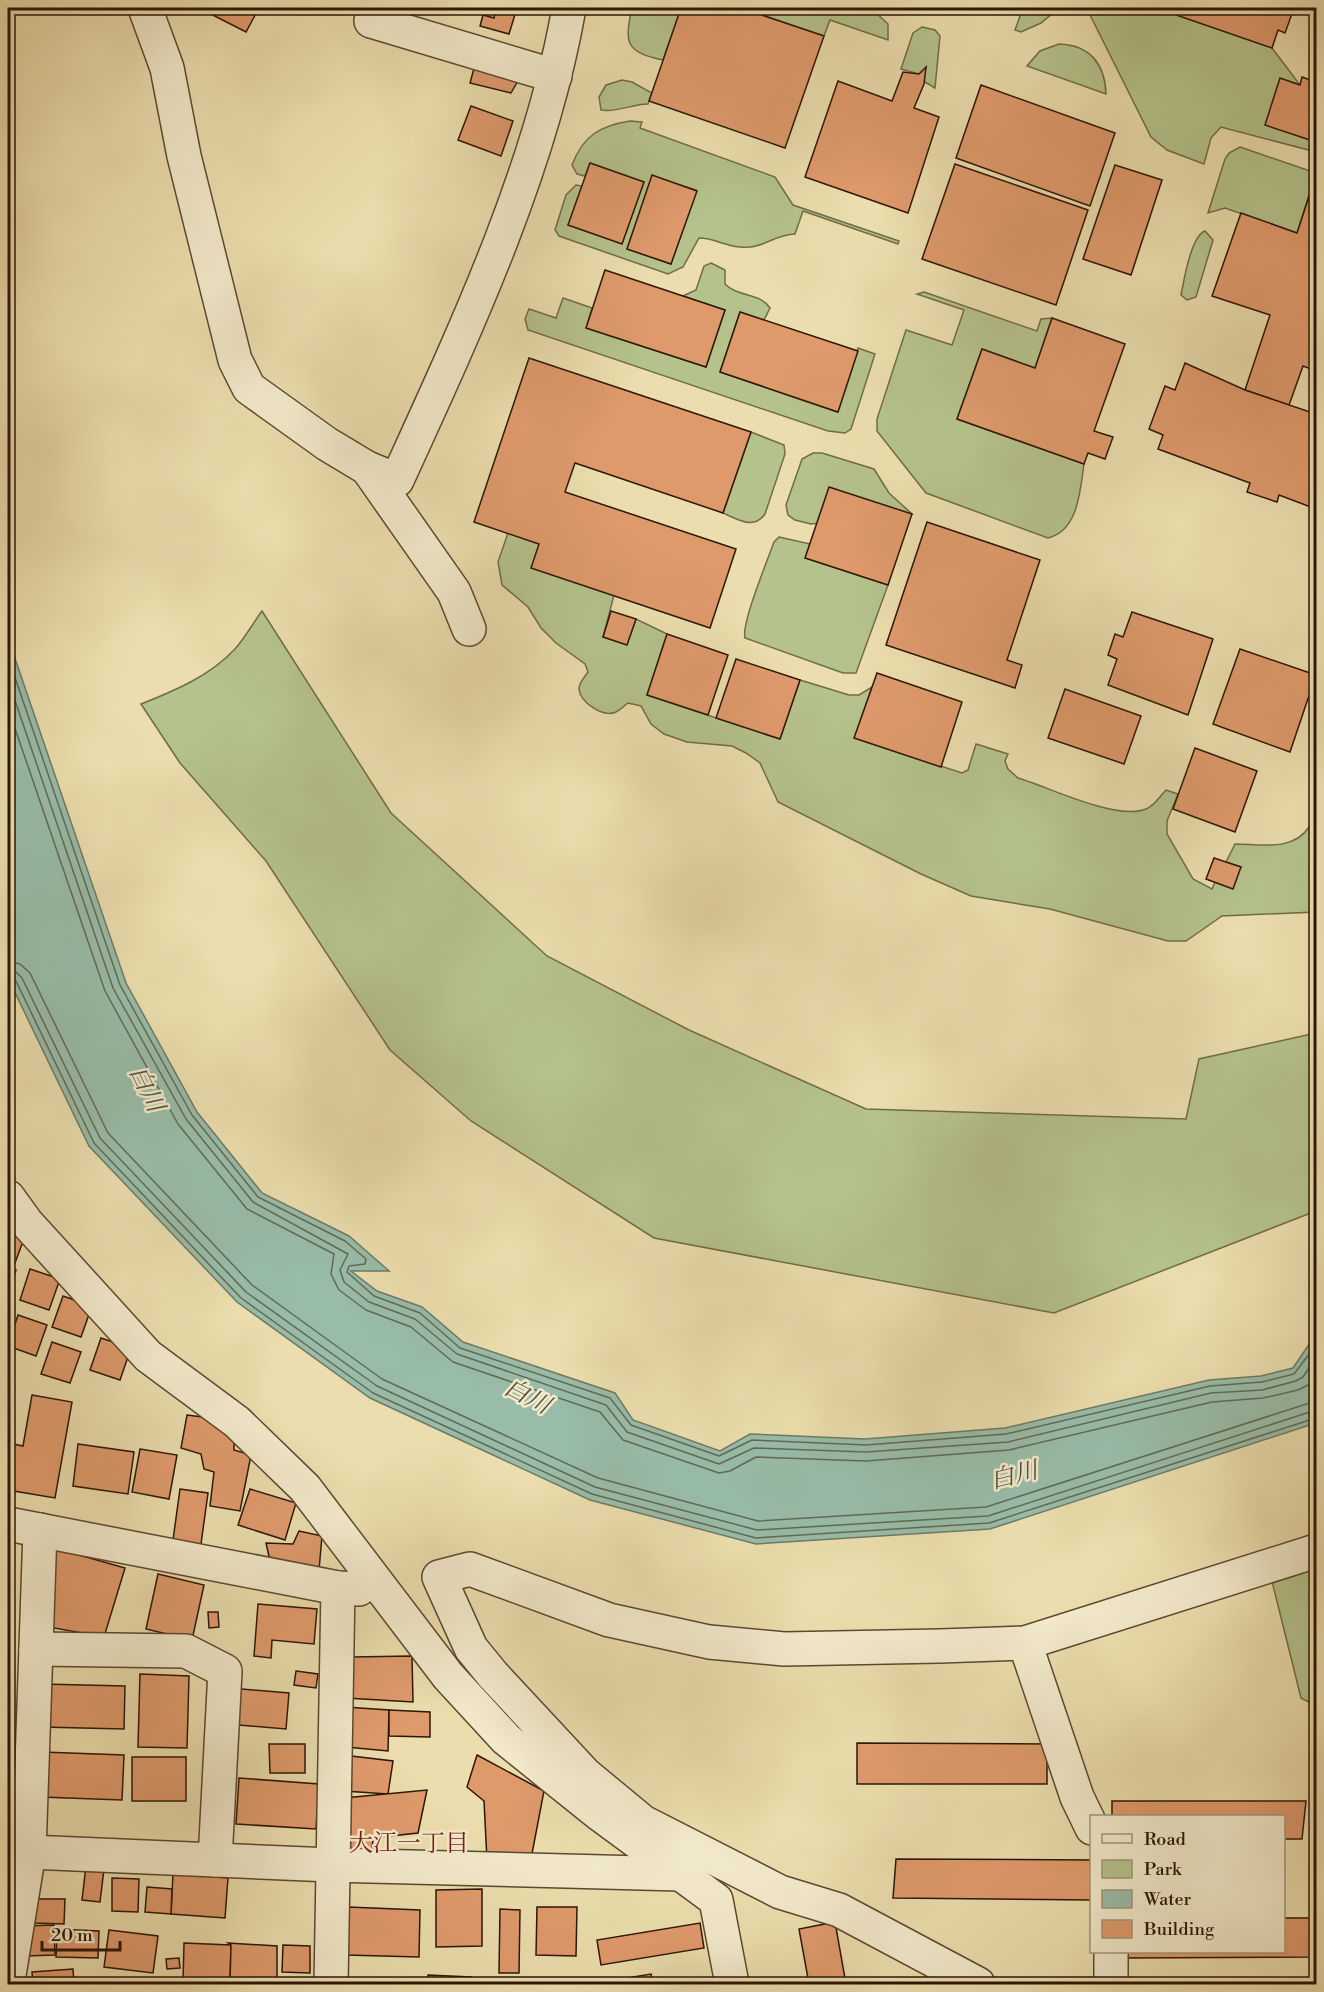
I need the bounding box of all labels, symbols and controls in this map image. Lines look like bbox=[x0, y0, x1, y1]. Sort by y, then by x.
water label: 白川 bbox=[122, 1061, 171, 1120]
water label: 白川 bbox=[499, 1373, 558, 1423]
water label: 白川 bbox=[987, 1455, 1044, 1496]
legend bbox=[1090, 1815, 1285, 1953]
text: Road bbox=[1144, 1828, 1187, 1851]
district label: 大江一丁目 bbox=[349, 1829, 469, 1859]
text: Park bbox=[1144, 1858, 1183, 1881]
text: Water bbox=[1143, 1888, 1192, 1911]
scale bar bbox=[42, 1914, 120, 1952]
text: Building bbox=[1143, 1918, 1215, 1941]
text: 20 m bbox=[51, 1924, 93, 1947]

